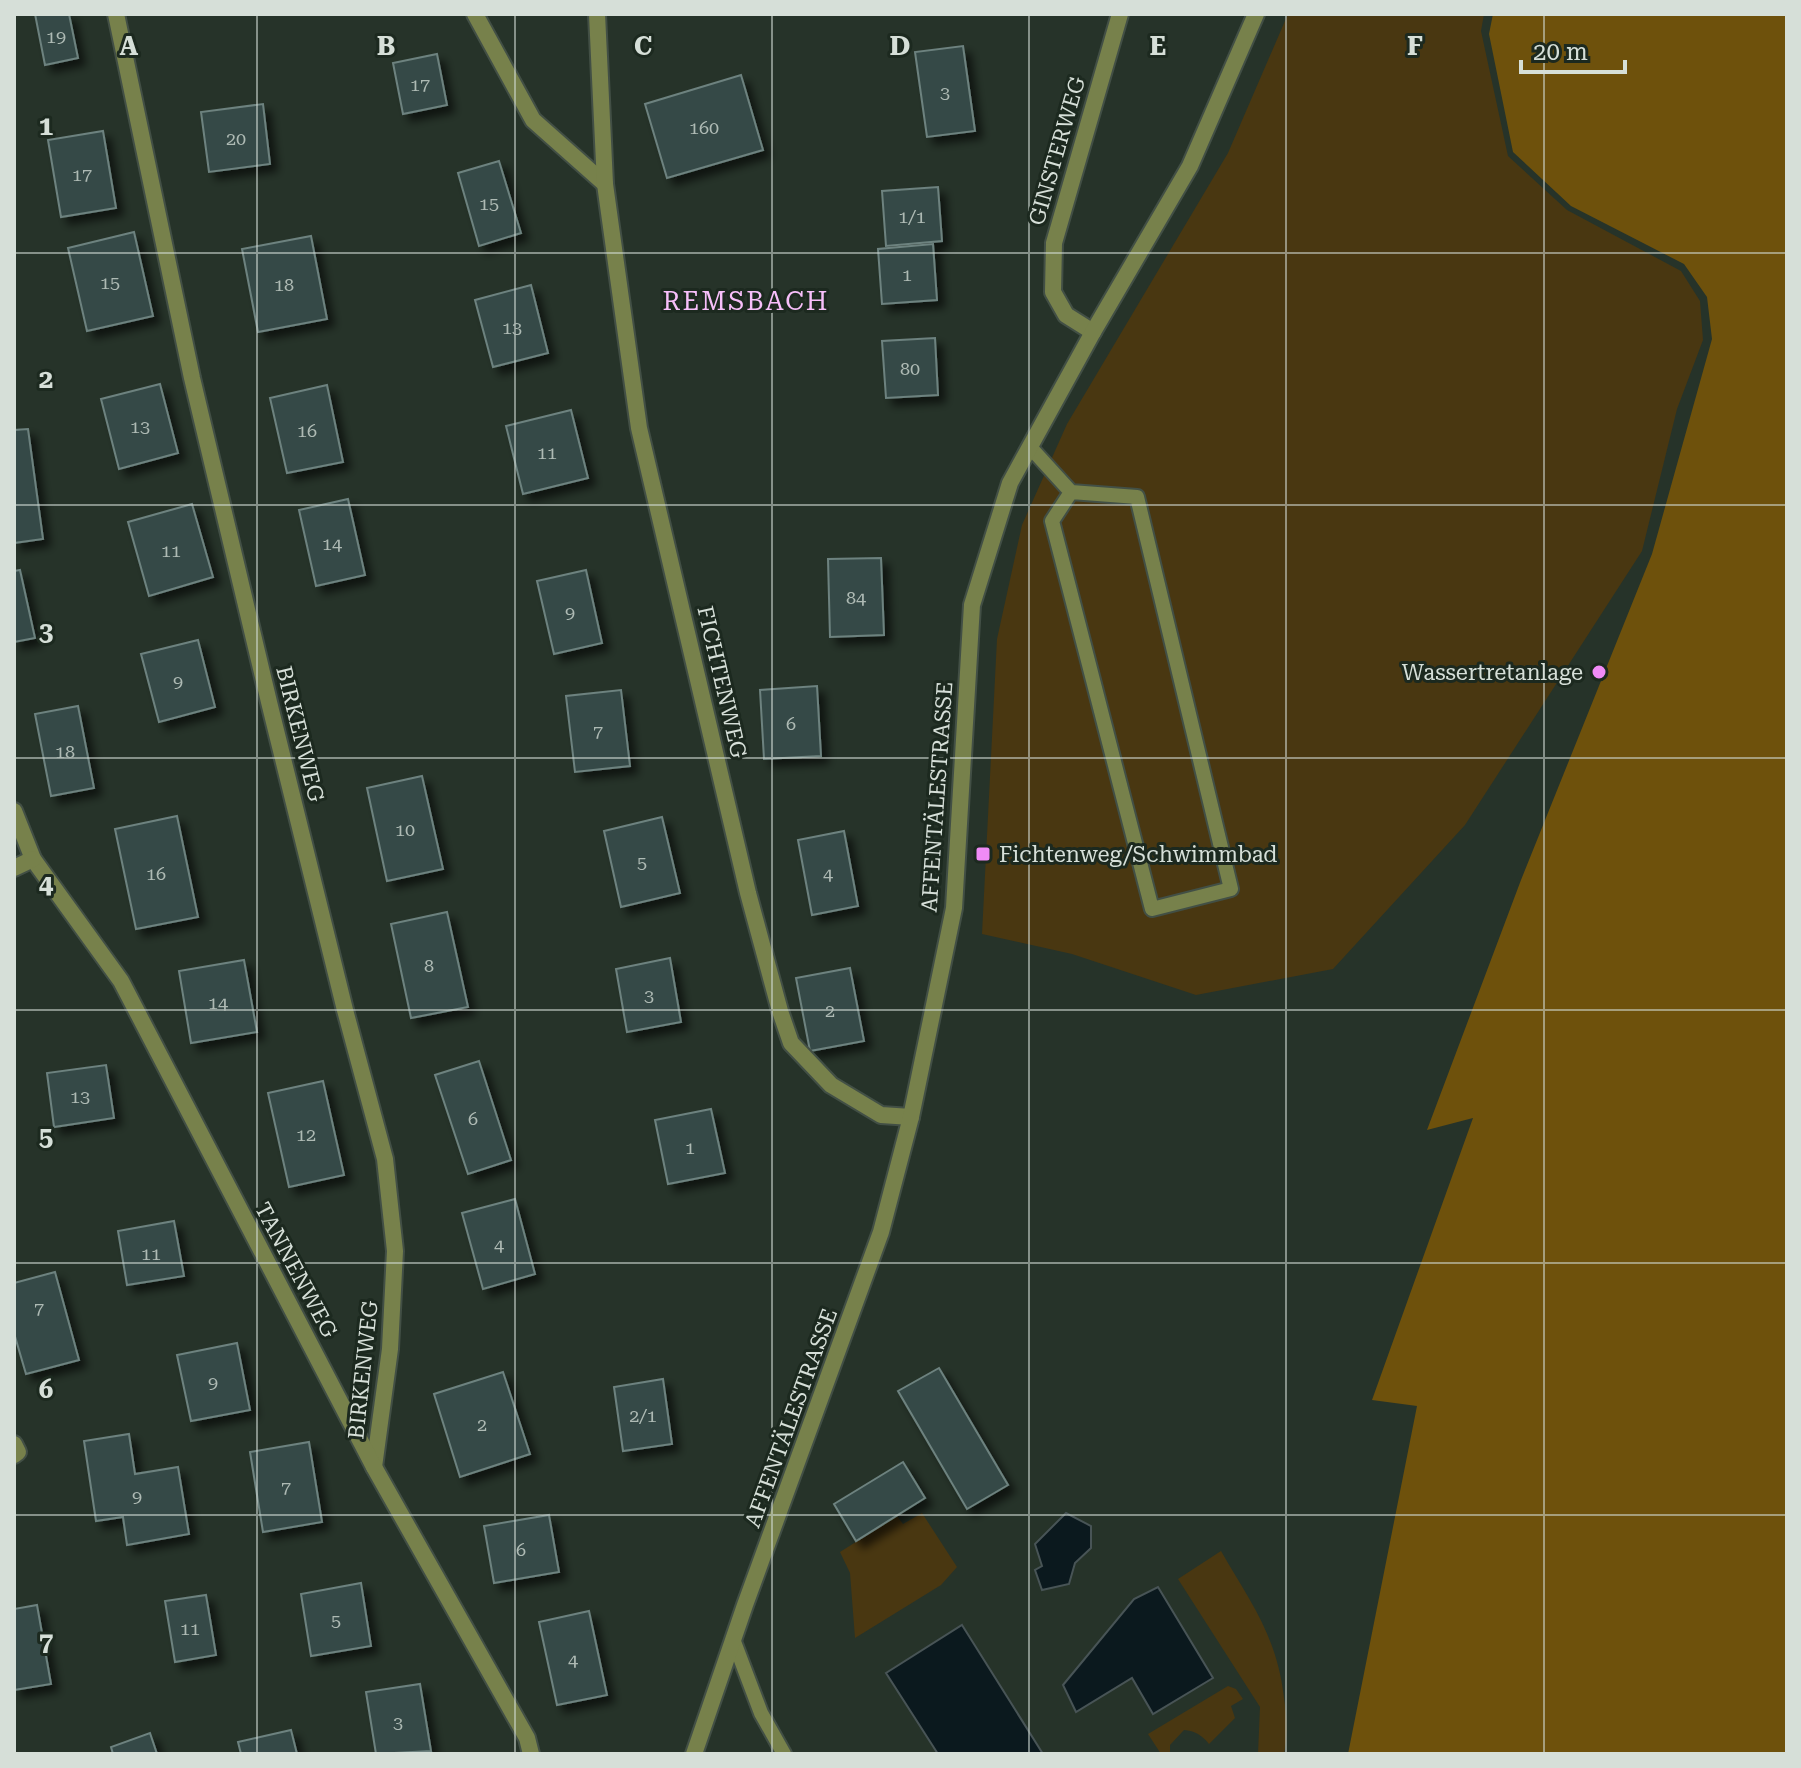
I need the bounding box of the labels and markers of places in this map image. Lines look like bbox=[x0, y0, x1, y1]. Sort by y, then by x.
place label: Wassertretanlage bbox=[1402, 660, 1583, 685]
marker: Wassertretanlage bbox=[1590, 663, 1608, 681]
place label: Fichtenweg/Schwimmbad bbox=[999, 842, 1277, 867]
marker: Fichtenweg/Schwimmbad bbox=[974, 845, 992, 863]

